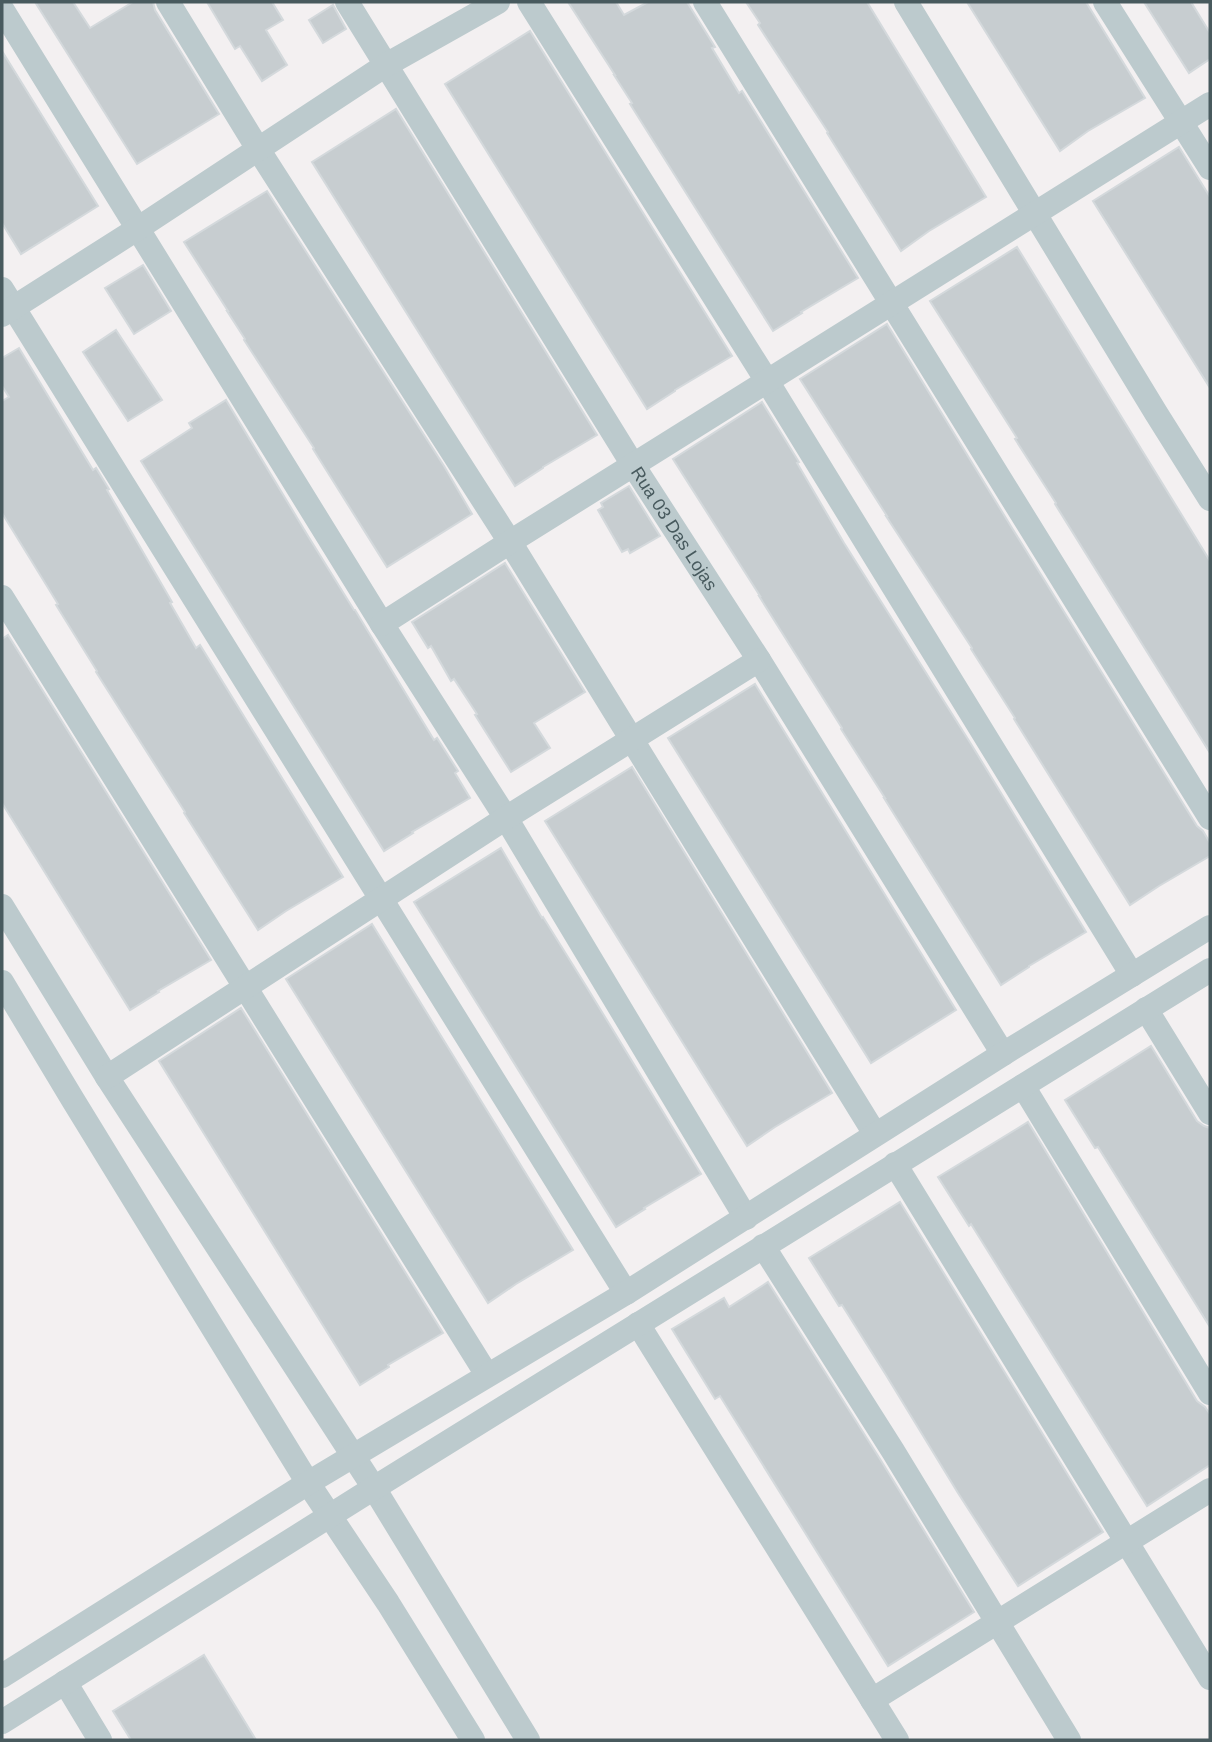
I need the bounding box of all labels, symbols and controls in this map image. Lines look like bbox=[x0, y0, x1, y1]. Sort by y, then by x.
street label: Rua 03 Das Lojas bbox=[627, 463, 721, 594]

